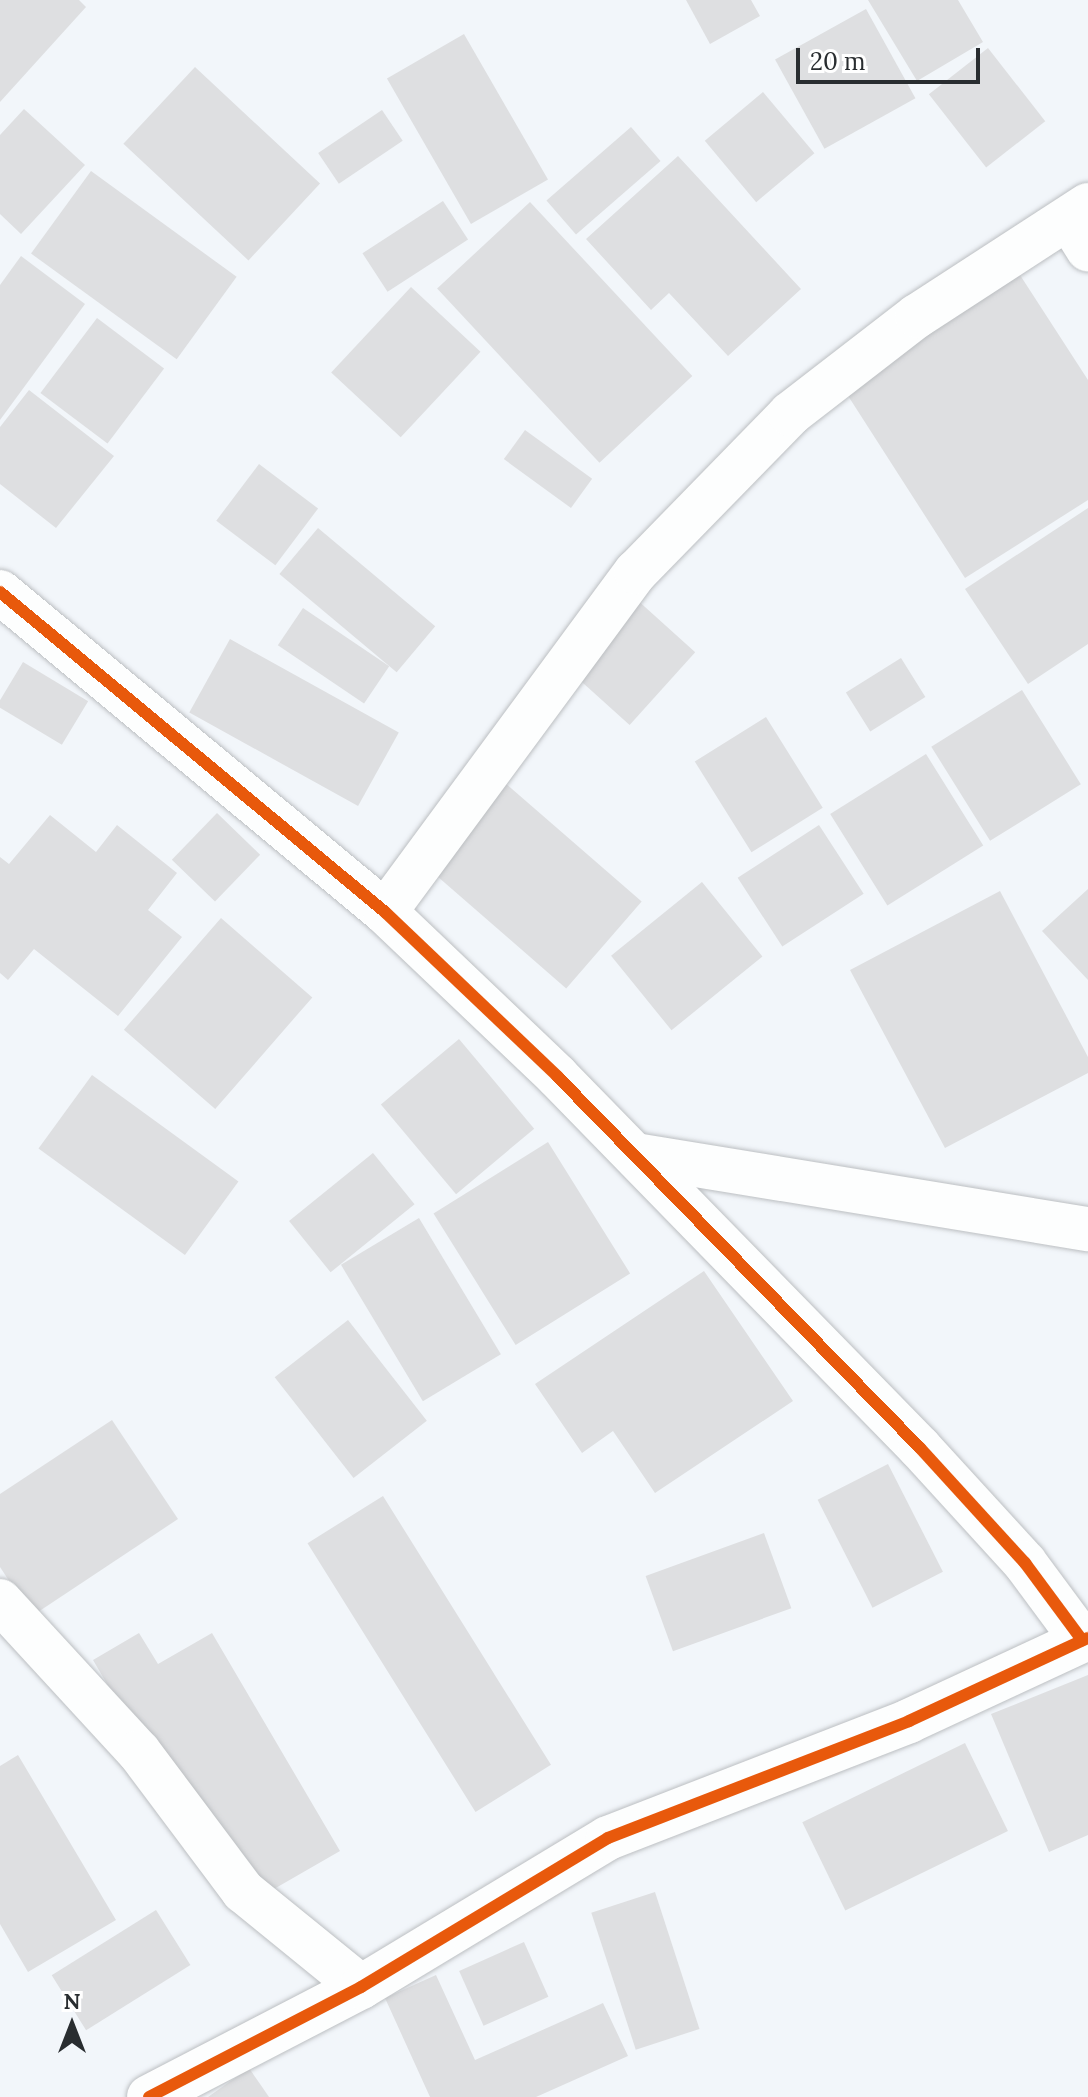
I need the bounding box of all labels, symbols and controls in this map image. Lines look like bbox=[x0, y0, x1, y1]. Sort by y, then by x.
scale bar bbox=[800, 32, 984, 82]
text: 20 m bbox=[810, 46, 866, 77]
north arrow bbox=[32, 1985, 112, 2065]
text: N bbox=[63, 1987, 81, 2015]

